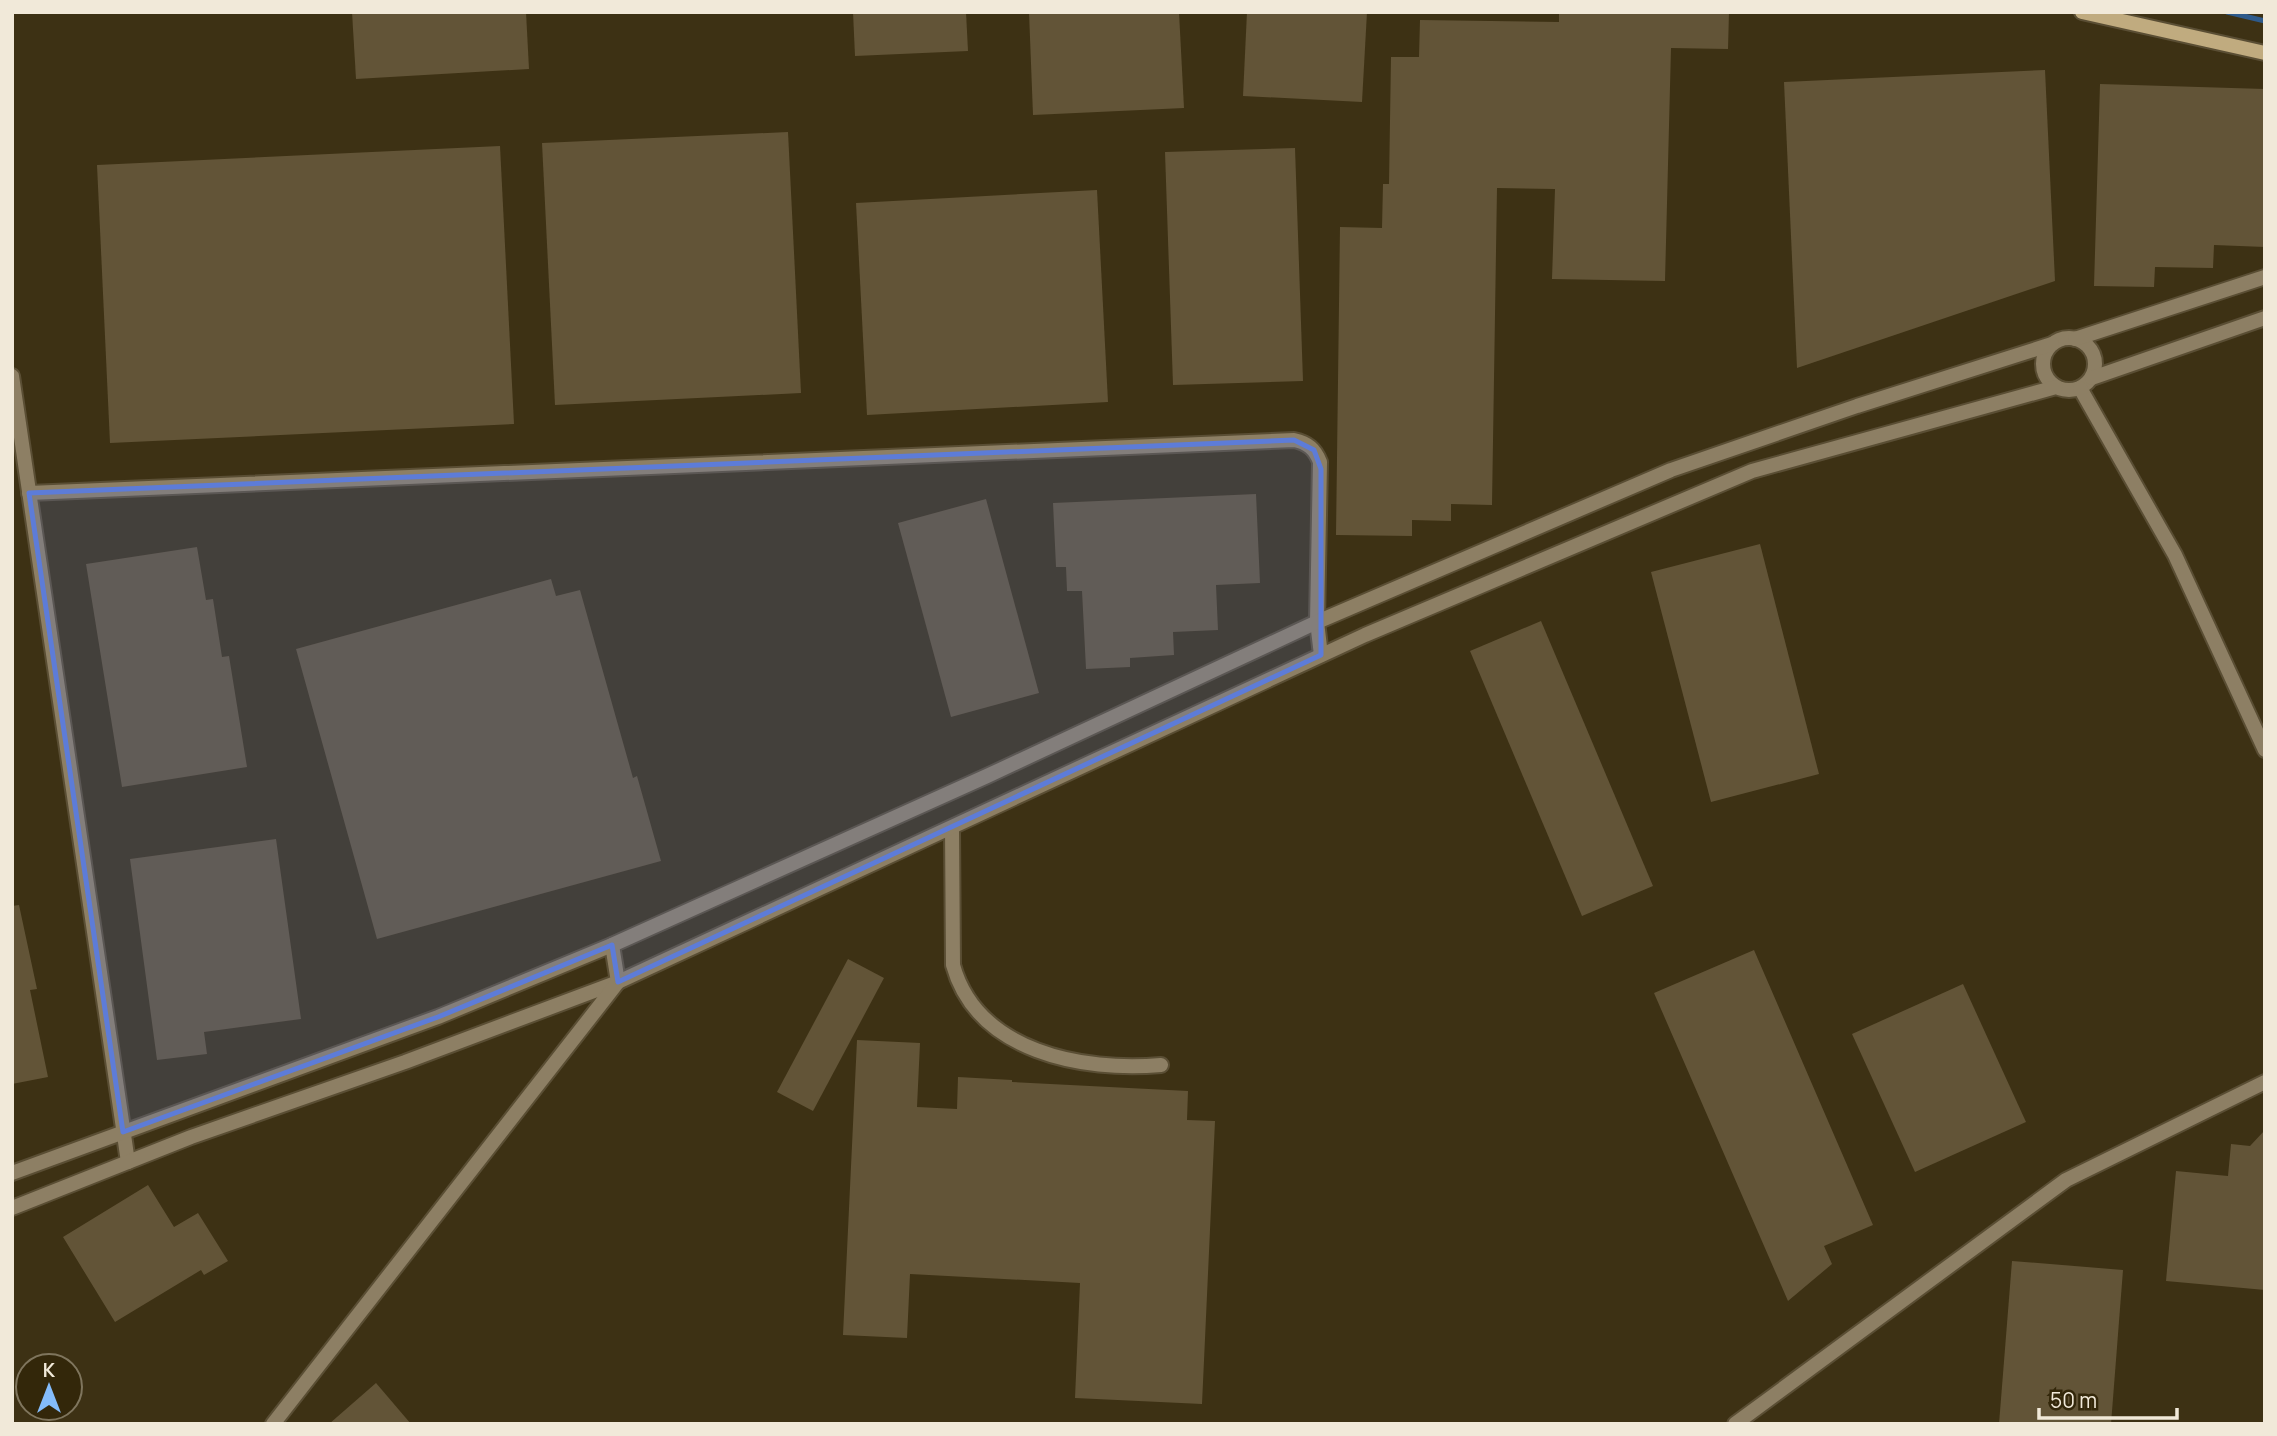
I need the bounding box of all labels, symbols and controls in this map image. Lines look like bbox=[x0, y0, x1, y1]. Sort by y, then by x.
north arrow bbox=[14, 1352, 84, 1422]
text: K bbox=[43, 1357, 56, 1383]
scale bar bbox=[2039, 1376, 2177, 1420]
text: 50 m bbox=[2050, 1386, 2097, 1414]

